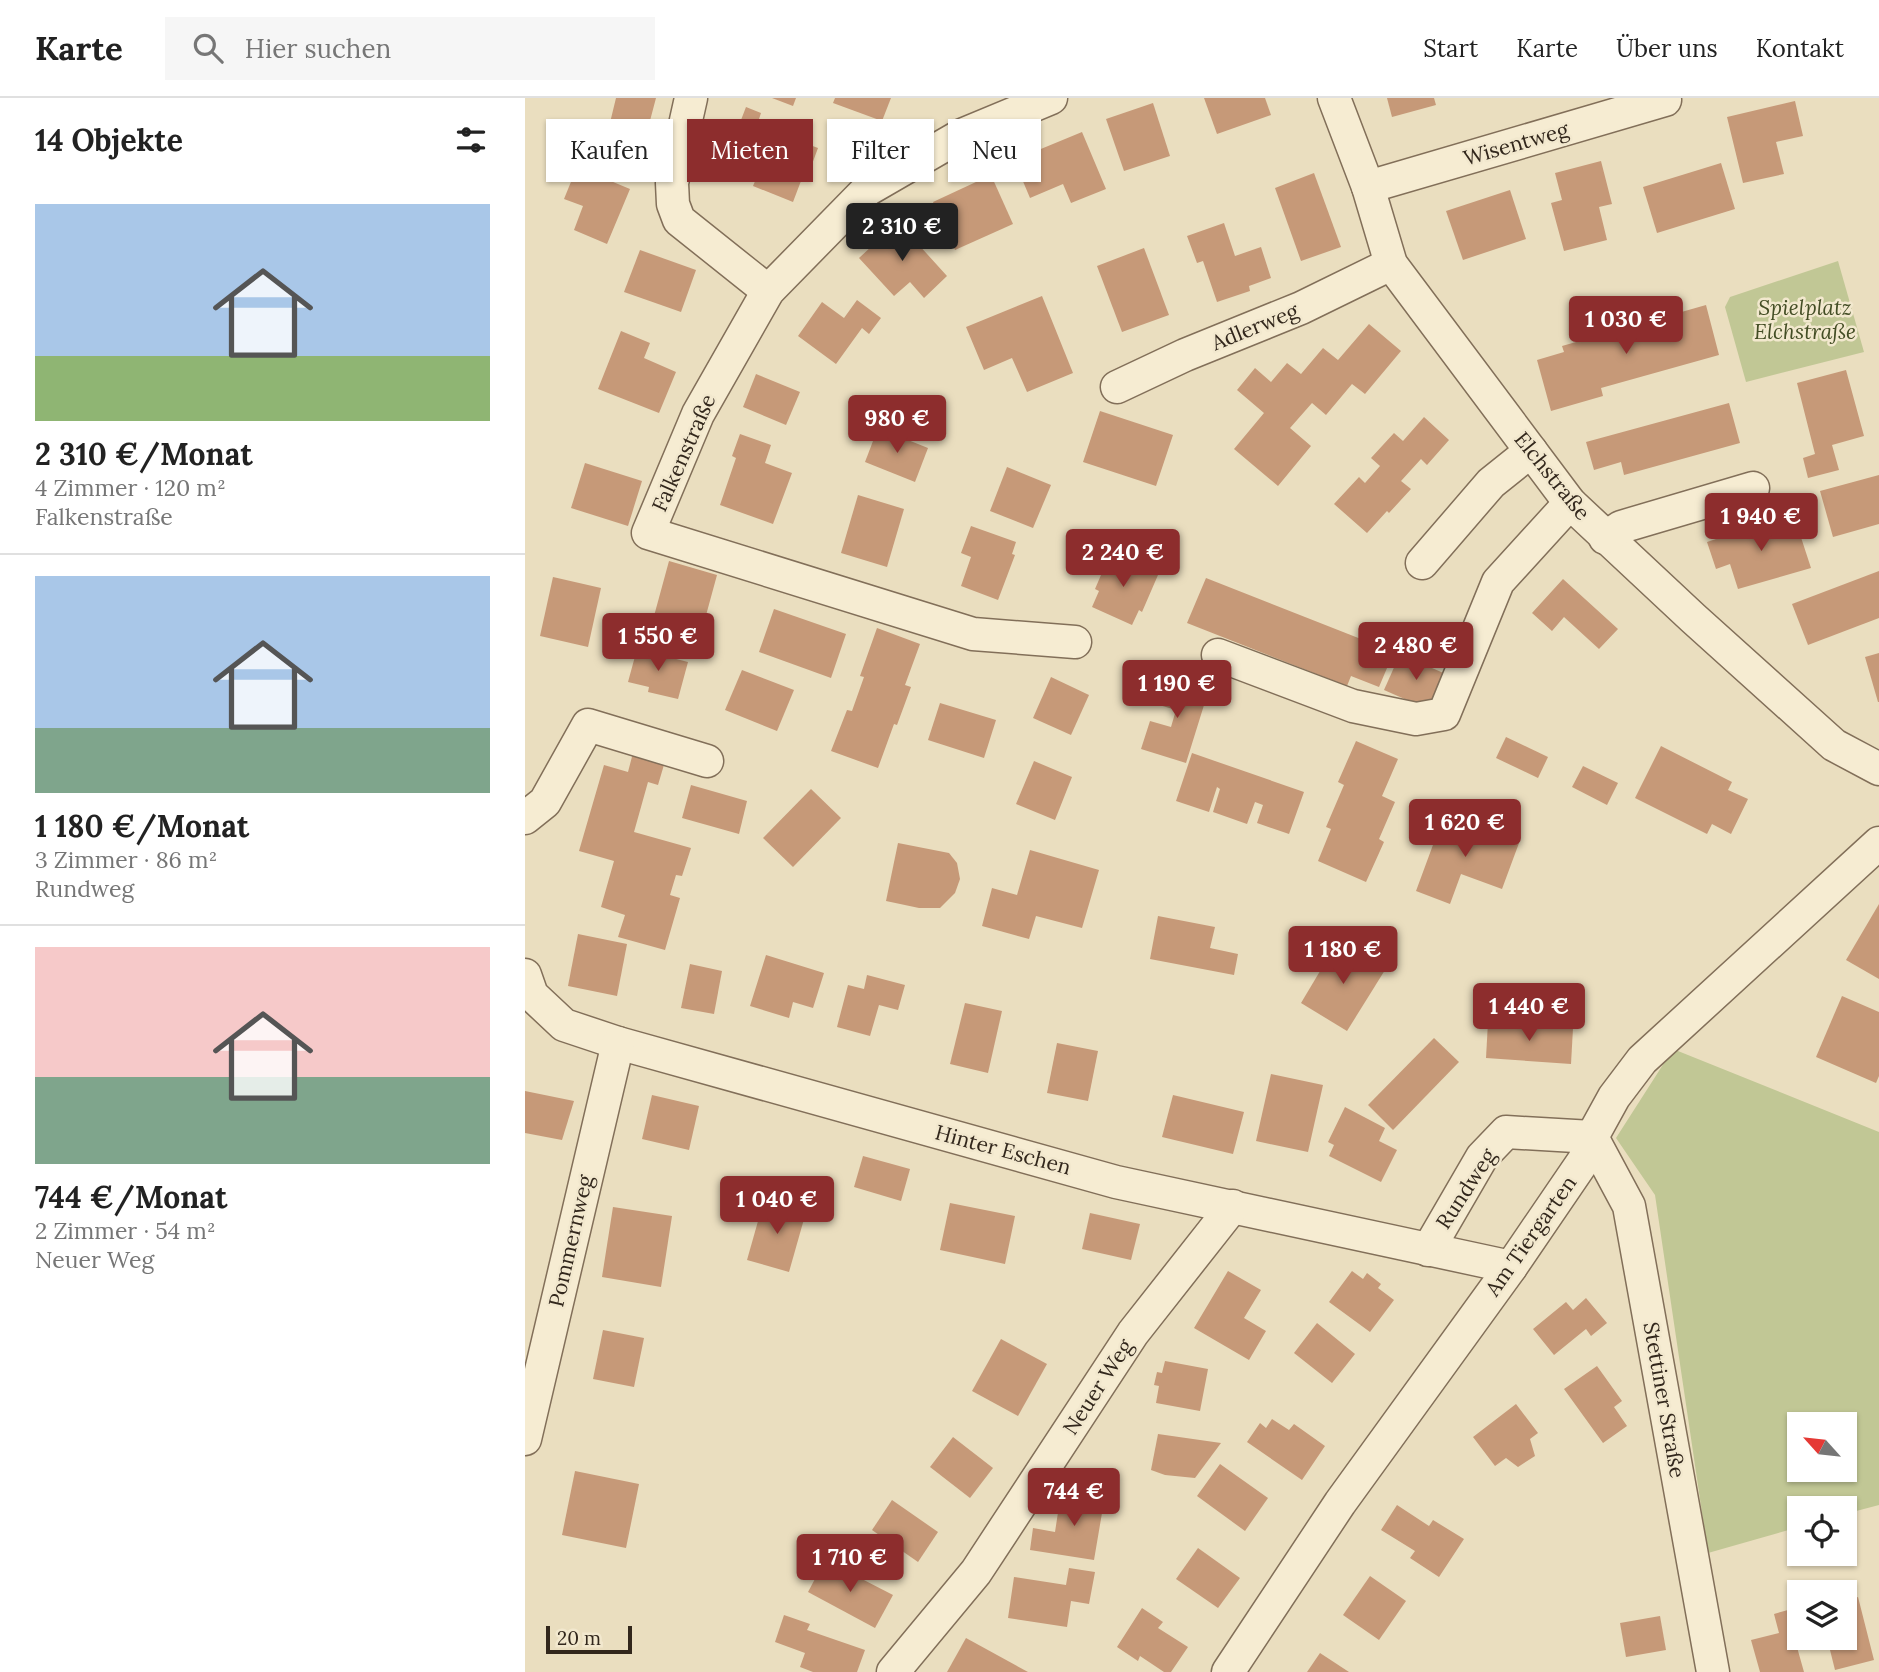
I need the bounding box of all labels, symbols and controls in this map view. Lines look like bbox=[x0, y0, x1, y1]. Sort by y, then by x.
search box bbox=[165, 17, 655, 80]
text: Karte bbox=[35, 27, 123, 69]
icon: search bbox=[189, 29, 227, 67]
text: Hier suchen bbox=[245, 32, 391, 65]
text: Start bbox=[1423, 33, 1478, 64]
text: Karte bbox=[1516, 33, 1578, 64]
text: Über uns bbox=[1616, 33, 1718, 64]
text: Kontakt bbox=[1756, 33, 1844, 64]
street label: Wisentweg bbox=[1460, 116, 1572, 171]
chip: Kaufen bbox=[546, 119, 673, 182]
chip: Mieten bbox=[687, 119, 813, 182]
chip: Filter bbox=[827, 119, 934, 182]
chip: Neu bbox=[948, 119, 1041, 182]
text: 14 Objekte bbox=[35, 121, 183, 159]
icon: filters bbox=[452, 121, 490, 159]
pin: 2 310 € bbox=[837, 204, 967, 263]
text: 2 310 € bbox=[862, 211, 942, 240]
icon: home bbox=[200, 250, 326, 376]
park label: Spielplatz Elchstraße bbox=[1754, 294, 1856, 345]
pin: 1 030 € bbox=[1561, 296, 1691, 356]
street label: Adlerweg bbox=[1206, 297, 1303, 357]
text: 1 030 € bbox=[1585, 304, 1667, 333]
street label: Falkenstraße bbox=[646, 390, 721, 516]
pin: 980 € bbox=[848, 396, 946, 455]
text: 980 € bbox=[864, 403, 930, 432]
street label: Elchstraße bbox=[1509, 426, 1596, 525]
text: 2 310 €/Monat bbox=[35, 435, 253, 473]
text: 4 Zimmer · 120 m² bbox=[35, 473, 226, 502]
pin: 1 940 € bbox=[1696, 494, 1826, 553]
text: 1 940 € bbox=[1721, 501, 1801, 530]
text: Falkenstraße bbox=[35, 502, 173, 531]
pin: 2 240 € bbox=[1058, 530, 1188, 589]
text: 2 240 € bbox=[1082, 537, 1164, 566]
pin: 1 550 € bbox=[593, 614, 723, 673]
text: 1 550 € bbox=[618, 621, 698, 650]
icon: home bbox=[200, 622, 326, 748]
pin: 2 480 € bbox=[1351, 622, 1481, 682]
text: 2 480 € bbox=[1374, 630, 1458, 659]
pin: 1 190 € bbox=[1112, 660, 1242, 720]
text: 1 190 € bbox=[1138, 668, 1216, 697]
pin: 1 620 € bbox=[1400, 800, 1530, 859]
text: 1 180 €/Monat bbox=[35, 807, 249, 845]
text: 1 620 € bbox=[1425, 807, 1505, 836]
text: 3 Zimmer · 86 m² bbox=[35, 845, 217, 874]
text: Rundweg bbox=[35, 874, 134, 903]
pin: 1 180 € bbox=[1278, 926, 1408, 986]
text: 1 180 € bbox=[1304, 934, 1382, 963]
pin: 1 440 € bbox=[1464, 984, 1594, 1043]
text: 1 440 € bbox=[1489, 991, 1569, 1020]
icon: home bbox=[200, 993, 326, 1119]
street label: Hinter Eschen bbox=[932, 1118, 1074, 1181]
street label: Rundweg bbox=[1430, 1143, 1502, 1234]
street label: Am Tiergarten bbox=[1478, 1170, 1582, 1302]
street label: Pommernweg bbox=[542, 1172, 599, 1310]
pin: 1 040 € bbox=[712, 1176, 842, 1236]
text: 744 €/Monat bbox=[35, 1178, 227, 1216]
text: 1 040 € bbox=[736, 1184, 818, 1213]
text: 2 Zimmer · 54 m² bbox=[35, 1216, 216, 1245]
text: Neuer Weg bbox=[35, 1245, 154, 1274]
street label: Stettiner Straße bbox=[1638, 1320, 1691, 1480]
street label: Neuer Weg bbox=[1057, 1333, 1139, 1440]
north arrow bbox=[1787, 1412, 1857, 1482]
map controls bbox=[1787, 1412, 1857, 1650]
pin: 744 € bbox=[1025, 1468, 1123, 1528]
text: 744 € bbox=[1044, 1476, 1104, 1505]
button: locate bbox=[1787, 1496, 1857, 1566]
pin: 1 710 € bbox=[785, 1534, 915, 1594]
text: 1 710 € bbox=[813, 1542, 887, 1571]
button: layers bbox=[1787, 1580, 1857, 1650]
scale bar bbox=[546, 1623, 632, 1655]
text: 20 m bbox=[557, 1626, 601, 1650]

